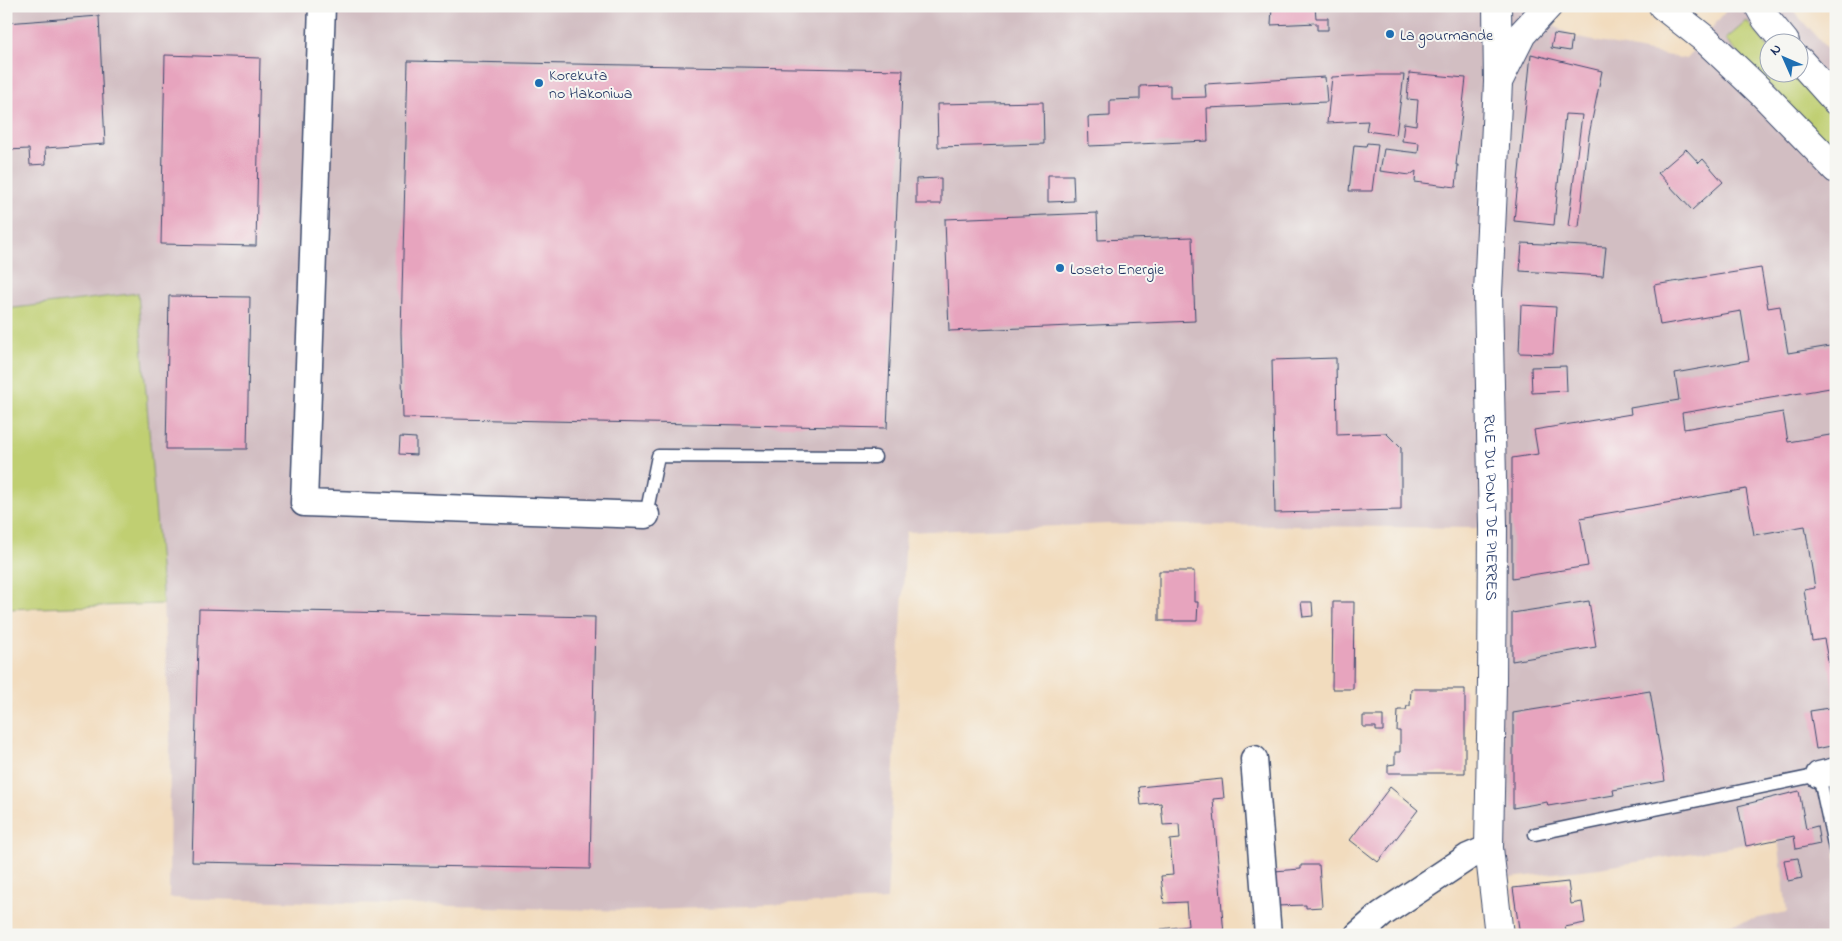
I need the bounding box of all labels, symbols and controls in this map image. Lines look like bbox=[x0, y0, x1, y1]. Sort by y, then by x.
place label: La gourmande bbox=[1400, 24, 1494, 48]
marker: La gourmande bbox=[1384, 28, 1396, 40]
north arrow bbox=[1760, 32, 1810, 82]
text: N bbox=[1765, 39, 1787, 61]
place label: Korekuta no Hakoniwa bbox=[549, 64, 632, 106]
marker: Korekuta no Hakoniwa bbox=[533, 77, 545, 89]
place label: Loseto Energie bbox=[1070, 258, 1165, 282]
marker: Loseto Energie bbox=[1054, 262, 1066, 274]
street label: RUE DU PONT DE PIERRES bbox=[1477, 414, 1503, 601]

